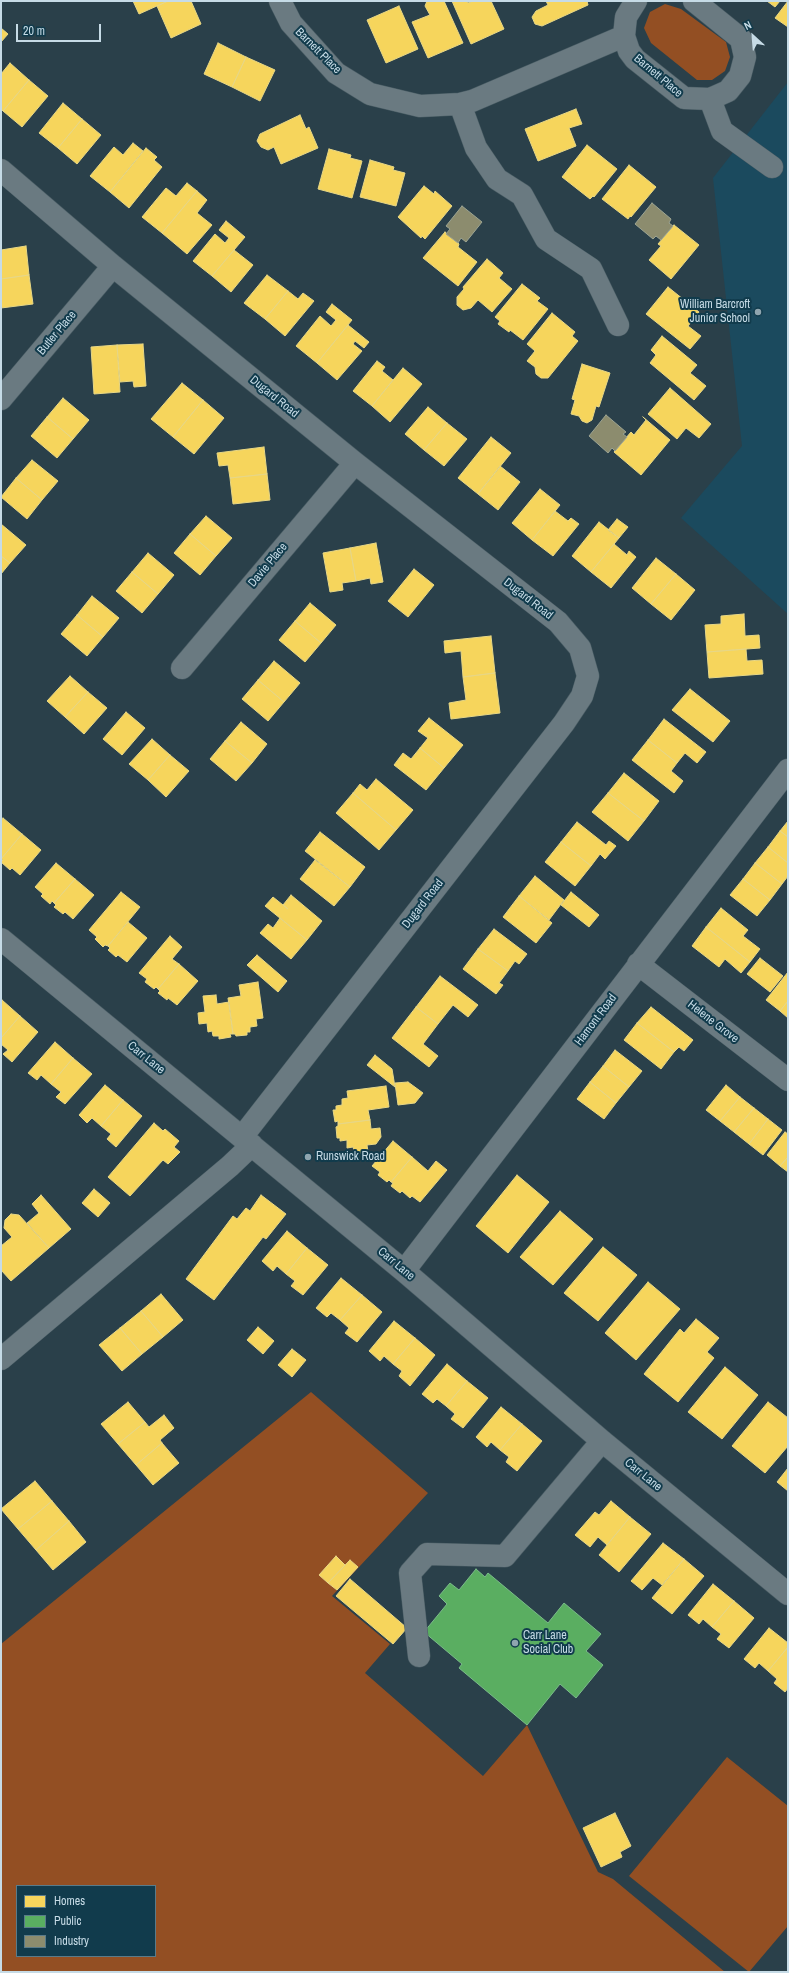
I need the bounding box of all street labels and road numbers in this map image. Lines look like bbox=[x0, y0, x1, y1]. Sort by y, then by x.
street label: Barnett Place bbox=[292, 25, 344, 77]
street label: Barnett Place bbox=[631, 51, 685, 101]
street label: Butler Place bbox=[34, 308, 80, 358]
street label: Dugard Road bbox=[247, 373, 301, 421]
street label: Davie Place bbox=[245, 540, 291, 590]
street label: Dugard Road bbox=[501, 575, 555, 623]
street label: Dugard Road bbox=[399, 877, 447, 931]
street label: Hamont Road bbox=[572, 991, 620, 1049]
street label: Helene Grove bbox=[685, 998, 741, 1046]
street label: Carr Lane bbox=[124, 1039, 168, 1077]
street label: Carr Lane bbox=[375, 1244, 417, 1284]
street label: Carr Lane bbox=[621, 1456, 665, 1494]

